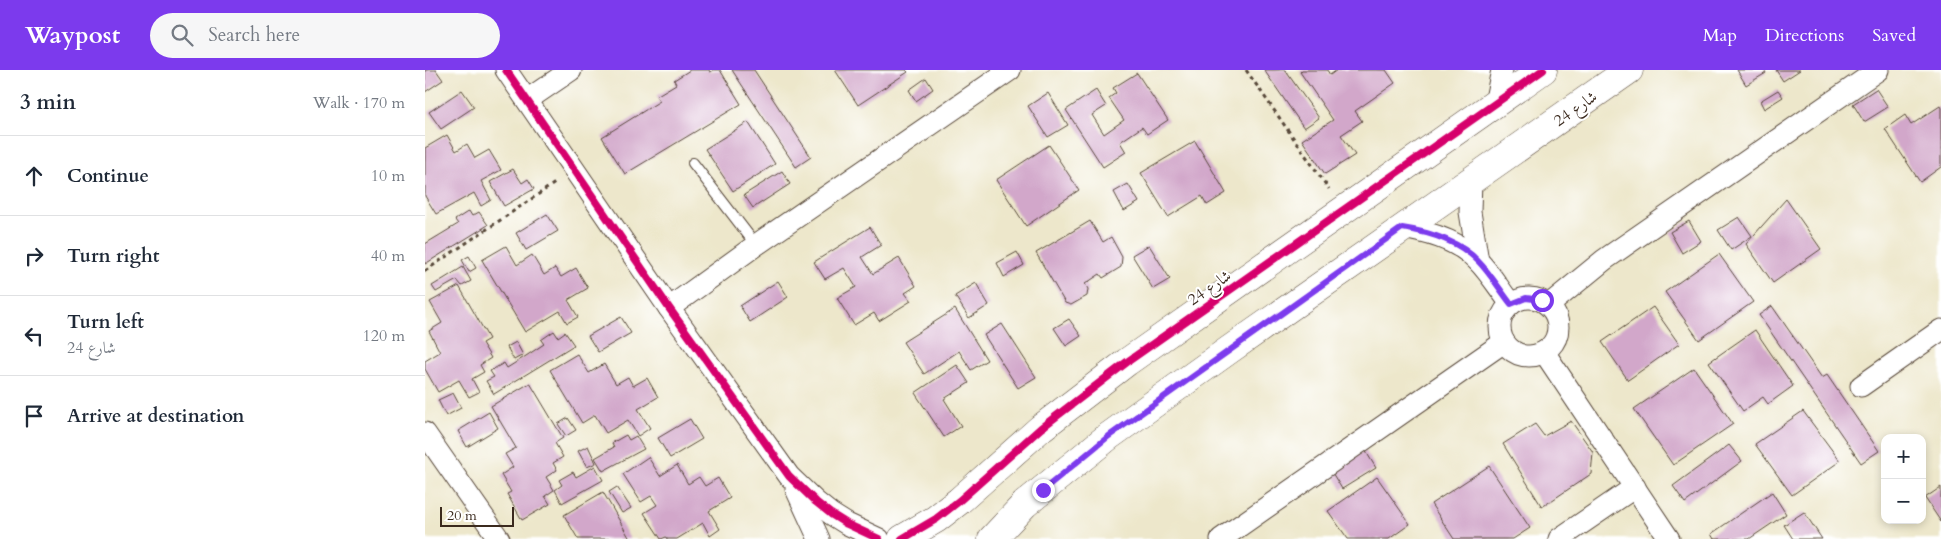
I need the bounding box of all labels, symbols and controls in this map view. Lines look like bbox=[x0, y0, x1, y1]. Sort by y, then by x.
search box bbox=[150, 13, 500, 58]
text: Waypost bbox=[25, 19, 120, 52]
icon: search bbox=[168, 21, 196, 49]
text: Search here bbox=[208, 22, 300, 48]
text: Map bbox=[1703, 23, 1737, 48]
text: Directions bbox=[1765, 23, 1844, 48]
text: Saved bbox=[1872, 23, 1916, 48]
street label: شارع 24 bbox=[1549, 86, 1603, 133]
text: 3 min bbox=[20, 88, 76, 117]
text: Walk · 170 m bbox=[313, 92, 405, 114]
icon: ahead bbox=[20, 162, 48, 190]
text: Continue bbox=[67, 163, 149, 189]
text: 10 m bbox=[371, 165, 405, 187]
icon: right bbox=[20, 242, 48, 270]
text: Turn right bbox=[67, 243, 159, 269]
text: 40 m bbox=[371, 245, 405, 267]
street label: شارع 24 bbox=[1183, 265, 1237, 312]
route start bbox=[1531, 289, 1554, 312]
text: Turn left bbox=[67, 309, 144, 335]
icon: left bbox=[20, 322, 48, 350]
text: 120 m bbox=[363, 325, 405, 347]
text: شارع 24 bbox=[67, 337, 115, 359]
icon: arrive bbox=[20, 402, 48, 430]
text: Arrive at destination bbox=[67, 403, 244, 429]
map controls bbox=[1881, 434, 1926, 524]
button: + bbox=[1881, 434, 1926, 479]
route end bbox=[1032, 479, 1055, 502]
button: − bbox=[1881, 479, 1926, 524]
scale bar bbox=[440, 504, 514, 527]
text: 20 m bbox=[447, 506, 477, 525]

